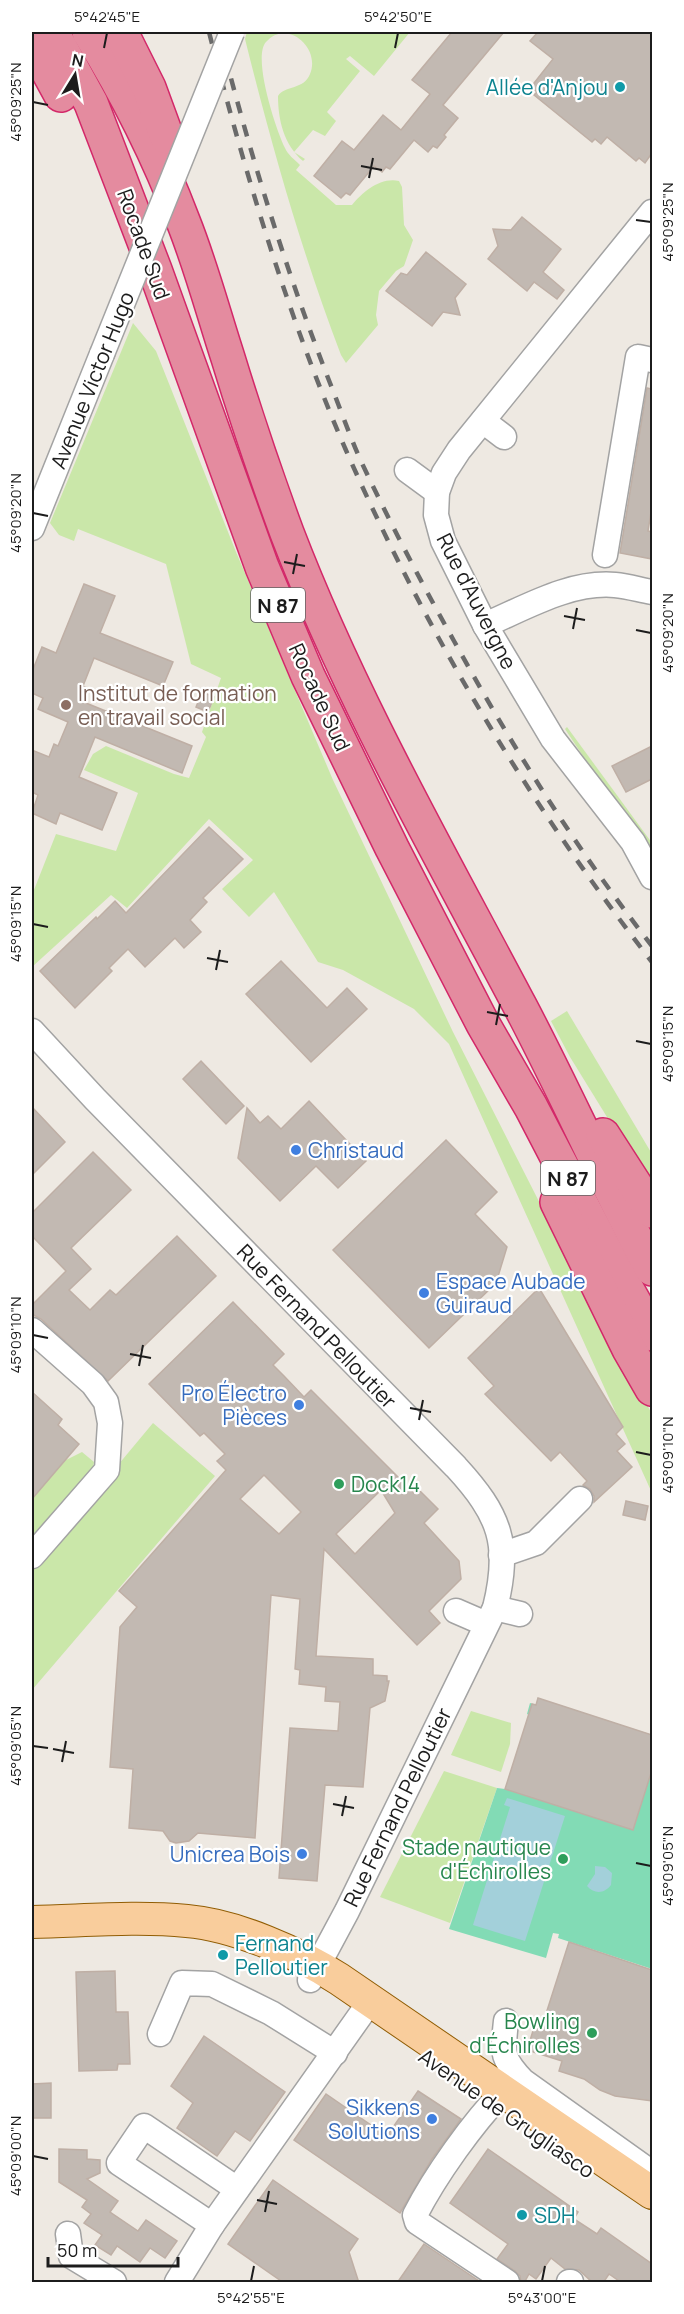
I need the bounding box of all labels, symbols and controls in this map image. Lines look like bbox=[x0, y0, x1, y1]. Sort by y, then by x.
text: 5°42'45"E bbox=[74, 6, 140, 27]
text: 5°42'50"E bbox=[364, 6, 432, 27]
north arrow bbox=[45, 45, 105, 105]
text: N bbox=[70, 48, 86, 72]
text: 45°09'25"N bbox=[5, 62, 26, 142]
place label: Allée d'Anjou bbox=[486, 73, 608, 101]
marker: Allée d'Anjou bbox=[613, 80, 627, 94]
text: 45°09'25"N bbox=[657, 182, 678, 262]
street label: Rocade Sud bbox=[111, 185, 177, 303]
street label: Avenue Victor Hugo bbox=[44, 287, 140, 473]
text: 45°09'20"N bbox=[5, 473, 26, 553]
street label: Rue d'Auvergne bbox=[431, 528, 523, 674]
road number: N 87 bbox=[251, 588, 305, 622]
text: 45°09'20"N bbox=[657, 593, 678, 673]
street label: Rocade Sud bbox=[283, 639, 357, 755]
place label: Institut de formation en travail social bbox=[78, 679, 277, 731]
marker: Institut de formation en travail social bbox=[59, 698, 73, 712]
text: 45°09'15"N bbox=[5, 886, 26, 962]
text: 45°09'15"N bbox=[657, 1006, 678, 1082]
place label: Christaud bbox=[308, 1136, 404, 1164]
marker: Christaud bbox=[289, 1143, 303, 1157]
road number: N 87 bbox=[541, 1161, 595, 1195]
street label: Rue Fernand Pelloutier bbox=[231, 1238, 403, 1415]
place label: Espace Aubade Guiraud bbox=[436, 1267, 585, 1319]
marker: Espace Aubade Guiraud bbox=[417, 1286, 431, 1300]
text: 45°09'10"N bbox=[5, 1296, 26, 1374]
place label: Pro Électro Pièces bbox=[181, 1379, 287, 1431]
marker: Pro Électro Pièces bbox=[292, 1398, 306, 1412]
text: 45°09'10"N bbox=[657, 1416, 678, 1494]
place label: Dock14 bbox=[351, 1470, 420, 1498]
marker: Dock14 bbox=[332, 1477, 346, 1491]
street label: Rue Fernand Pelloutier bbox=[337, 1702, 458, 1911]
text: 45°09'05"N bbox=[5, 1706, 26, 1786]
text: 45°09'05"N bbox=[657, 1826, 678, 1906]
place label: Stade nautique d'Échirolles bbox=[402, 1833, 551, 1885]
place label: Unicrea Bois bbox=[170, 1840, 290, 1868]
marker: Unicrea Bois bbox=[295, 1847, 309, 1861]
marker: Stade nautique d'Échirolles bbox=[556, 1852, 570, 1866]
place label: Fernand Pelloutier bbox=[235, 1929, 328, 1981]
marker: Fernand Pelloutier bbox=[216, 1948, 230, 1962]
place label: Bowling d'Échirolles bbox=[469, 2007, 580, 2059]
marker: Bowling d'Échirolles bbox=[585, 2026, 599, 2040]
street label: Avenue de Grugliasco bbox=[414, 2042, 600, 2184]
place label: Sikkens Solutions bbox=[328, 2093, 420, 2145]
marker: Sikkens Solutions bbox=[425, 2112, 439, 2126]
text: 45°09'00"N bbox=[5, 2116, 26, 2196]
place label: SDH bbox=[534, 2201, 575, 2229]
marker: SDH bbox=[515, 2208, 529, 2222]
scale bar bbox=[48, 2230, 178, 2268]
text: 50 m bbox=[57, 2238, 97, 2262]
text: 5°42'55"E bbox=[217, 2287, 285, 2308]
text: 5°43'00"E bbox=[508, 2287, 576, 2308]

